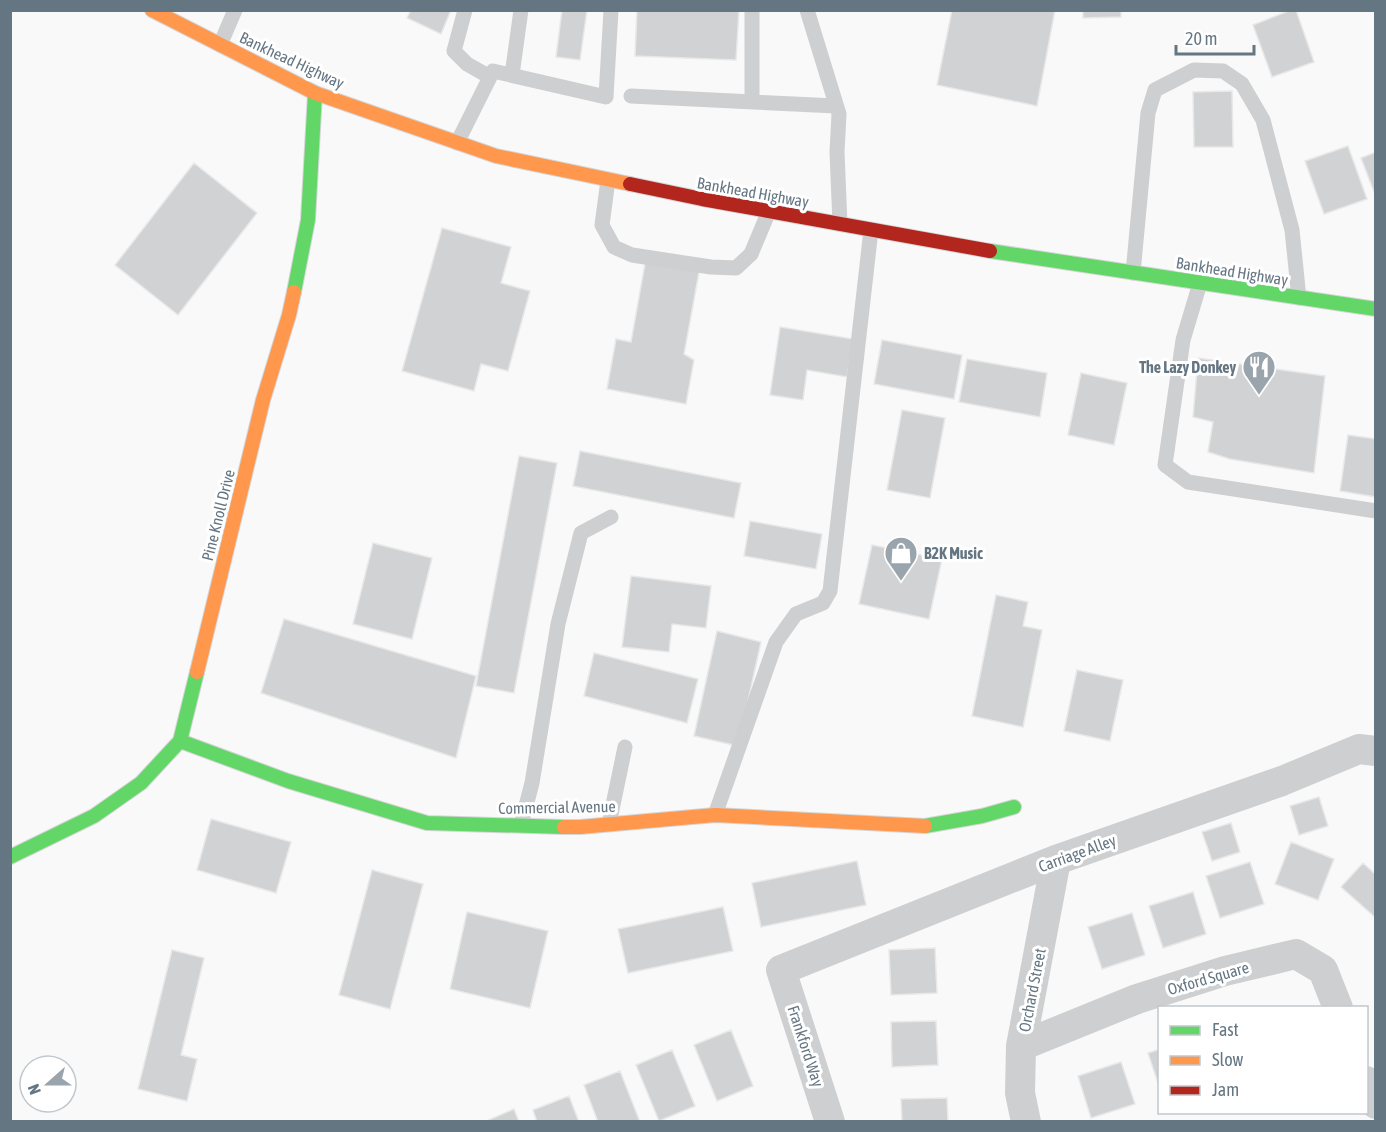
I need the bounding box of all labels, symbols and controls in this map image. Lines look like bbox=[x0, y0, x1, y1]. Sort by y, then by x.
scale bar bbox=[1176, 18, 1254, 56]
street label: Bankhead Highway bbox=[237, 28, 347, 93]
text: 20 m bbox=[1185, 28, 1217, 49]
street label: Bankhead Highway bbox=[696, 173, 811, 212]
street label: Bankhead Highway bbox=[1175, 253, 1290, 290]
restaurant icon: The Lazy Donkey bbox=[1241, 349, 1277, 396]
place label: The Lazy Donkey bbox=[1139, 358, 1236, 376]
street label: Pine Knoll Drive bbox=[198, 468, 238, 562]
shop icon: B2K Music bbox=[883, 535, 919, 582]
place label: B2K Music bbox=[924, 544, 983, 562]
street label: Commercial Avenue bbox=[498, 797, 616, 817]
street label: Carriage Alley bbox=[1036, 831, 1119, 876]
street label: Orchard Street bbox=[1015, 946, 1049, 1033]
street label: Oxford Square bbox=[1165, 958, 1251, 999]
street label: Frankford Way bbox=[783, 1003, 828, 1090]
legend bbox=[1158, 1006, 1368, 1114]
text: Fast bbox=[1212, 1019, 1239, 1040]
text: Slow bbox=[1212, 1049, 1243, 1070]
north arrow bbox=[18, 1054, 78, 1114]
text: Jam bbox=[1212, 1079, 1239, 1100]
text: N bbox=[24, 1082, 44, 1097]

